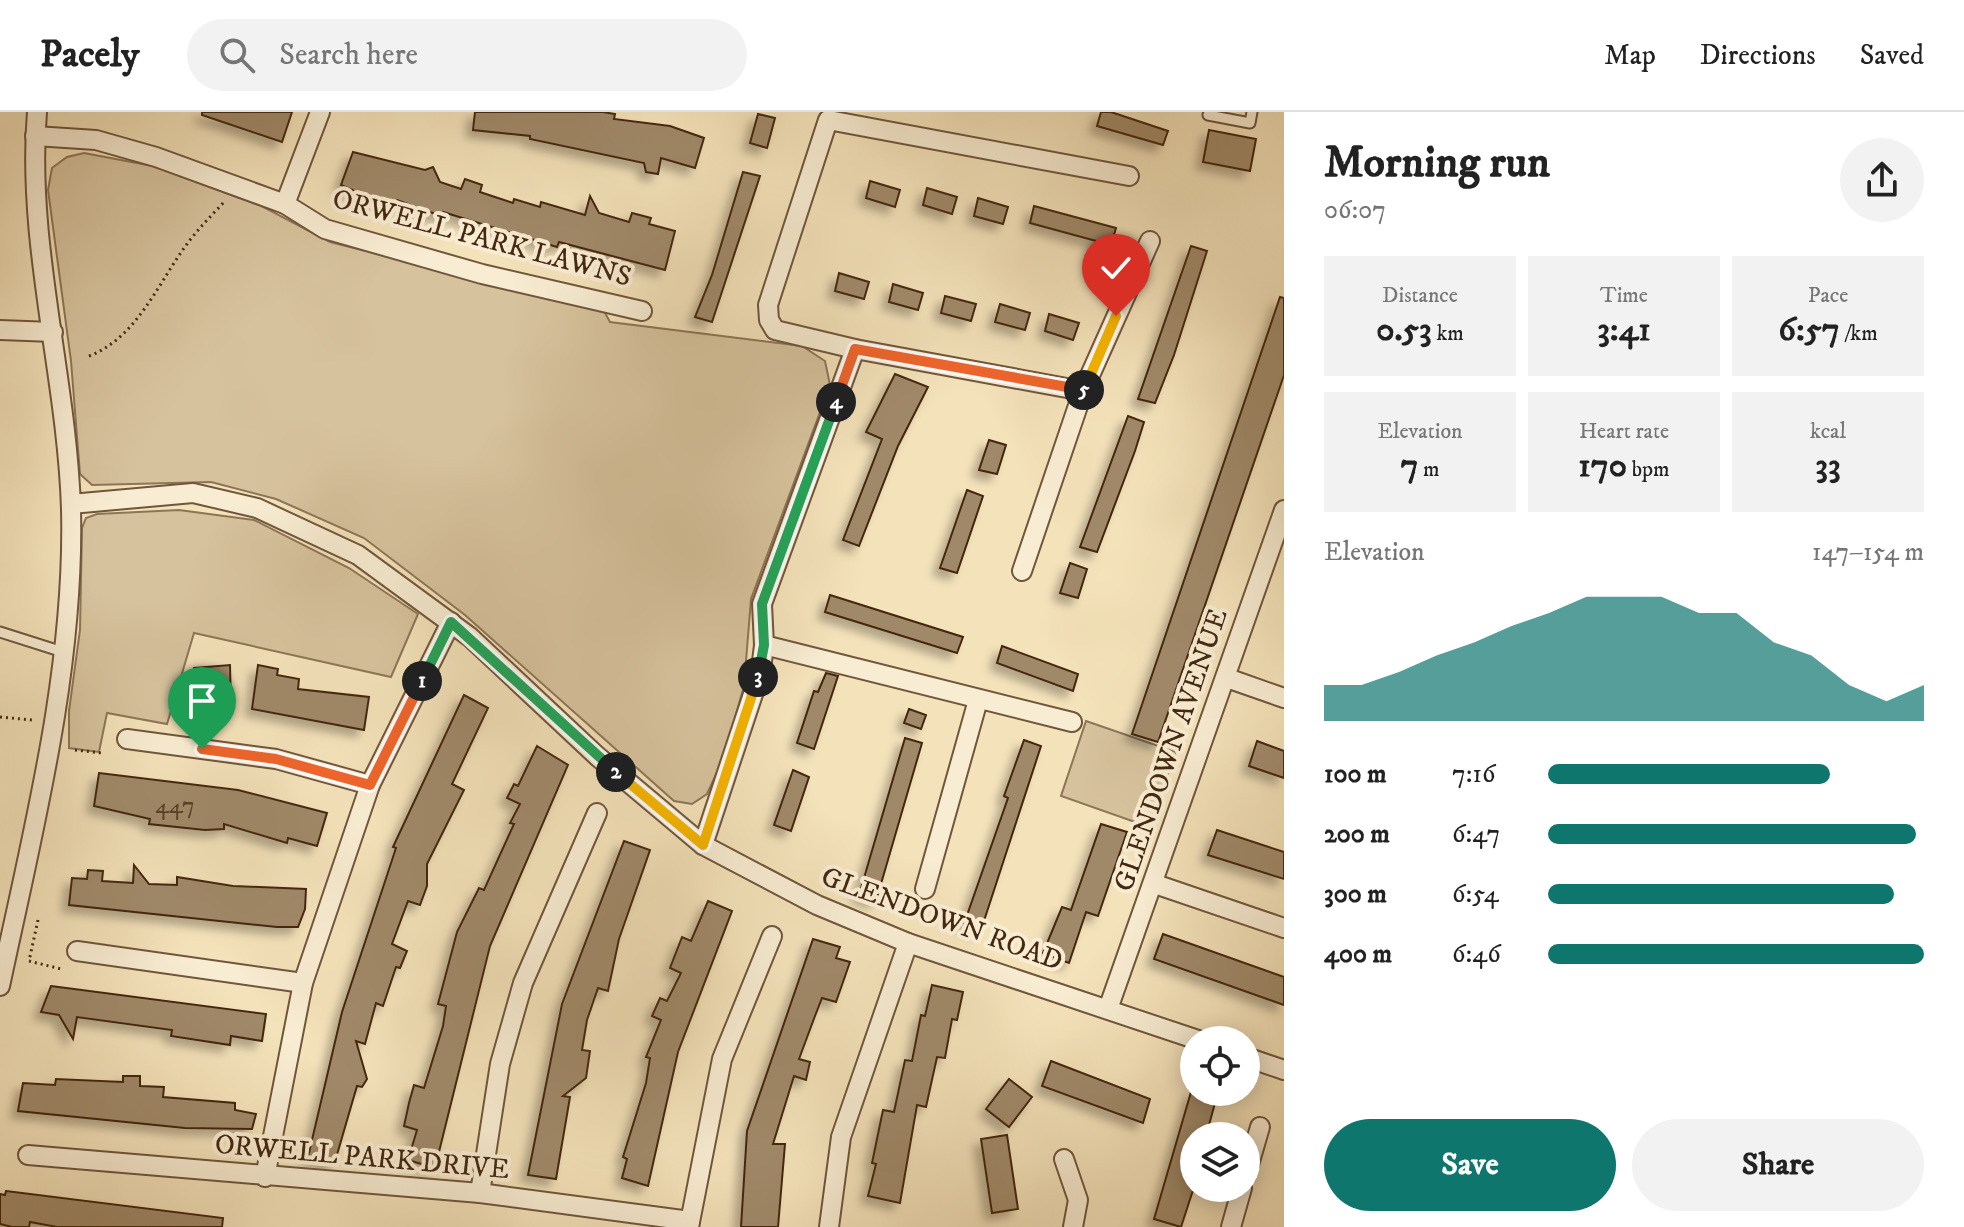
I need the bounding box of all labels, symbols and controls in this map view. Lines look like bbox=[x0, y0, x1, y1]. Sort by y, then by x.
search box bbox=[187, 19, 747, 91]
text: Pacely bbox=[40, 31, 139, 79]
icon: search bbox=[215, 33, 259, 77]
text: Search here bbox=[279, 37, 418, 74]
text: Map bbox=[1604, 38, 1656, 73]
text: Directions bbox=[1700, 38, 1816, 73]
text: Saved bbox=[1860, 38, 1924, 73]
text: Morning run bbox=[1324, 136, 1550, 191]
button: share bbox=[1840, 138, 1924, 222]
street label: ORWELL PARK LAWNS bbox=[329, 181, 635, 295]
text: 06:07 bbox=[1324, 194, 1386, 227]
pin bbox=[1082, 234, 1150, 316]
icon: check bbox=[1094, 246, 1138, 290]
text: Distance bbox=[1382, 282, 1458, 309]
text: Time bbox=[1600, 282, 1648, 309]
text: Pace bbox=[1808, 282, 1848, 309]
text: 0.53 bbox=[1376, 309, 1432, 351]
text: 3:41 bbox=[1597, 309, 1651, 351]
text: 6:57 bbox=[1778, 309, 1840, 351]
text: km bbox=[1432, 320, 1464, 347]
text: /km bbox=[1840, 320, 1878, 347]
pin: 5 bbox=[1064, 370, 1104, 410]
text: 5 bbox=[1079, 376, 1089, 403]
pin: 4 bbox=[816, 382, 856, 422]
text: 4 bbox=[830, 388, 842, 415]
text: Elevation bbox=[1377, 418, 1463, 445]
text: Heart rate bbox=[1579, 418, 1669, 445]
text: kcal bbox=[1810, 418, 1846, 445]
text: 7 bbox=[1400, 445, 1418, 487]
text: 170 bbox=[1578, 445, 1627, 487]
text: 33 bbox=[1815, 445, 1841, 487]
text: m bbox=[1418, 456, 1440, 483]
text: bpm bbox=[1627, 456, 1670, 483]
text: Elevation bbox=[1324, 536, 1425, 569]
text: 147–154 m bbox=[1812, 536, 1924, 569]
street label: GLENDOWN AVENUE bbox=[1106, 604, 1236, 896]
pin: 3 bbox=[738, 657, 778, 697]
pin: 1 bbox=[402, 661, 442, 701]
text: 3 bbox=[754, 663, 762, 690]
pin bbox=[168, 667, 236, 749]
text: 1 bbox=[418, 667, 426, 694]
icon: arrive bbox=[180, 679, 224, 723]
pin: 2 bbox=[596, 752, 636, 792]
text: 2 bbox=[611, 758, 621, 785]
text: 100 m bbox=[1324, 758, 1387, 791]
text: 7:16 bbox=[1452, 758, 1495, 791]
house number: 447 bbox=[155, 791, 195, 821]
text: 200 m bbox=[1324, 818, 1390, 851]
text: 6:47 bbox=[1452, 818, 1500, 851]
street label: GLENDOWN ROAD bbox=[817, 859, 1067, 979]
text: 300 m bbox=[1324, 878, 1387, 911]
text: 6:54 bbox=[1452, 878, 1499, 911]
text: 400 m bbox=[1324, 938, 1392, 971]
text: 6:46 bbox=[1452, 938, 1501, 971]
map controls bbox=[1180, 1026, 1260, 1202]
button: locate bbox=[1180, 1026, 1260, 1106]
button: Save bbox=[1324, 1119, 1616, 1211]
button: Share bbox=[1632, 1119, 1924, 1211]
button: layers bbox=[1180, 1122, 1260, 1202]
street label: ORWELL PARK DRIVE bbox=[213, 1127, 511, 1187]

